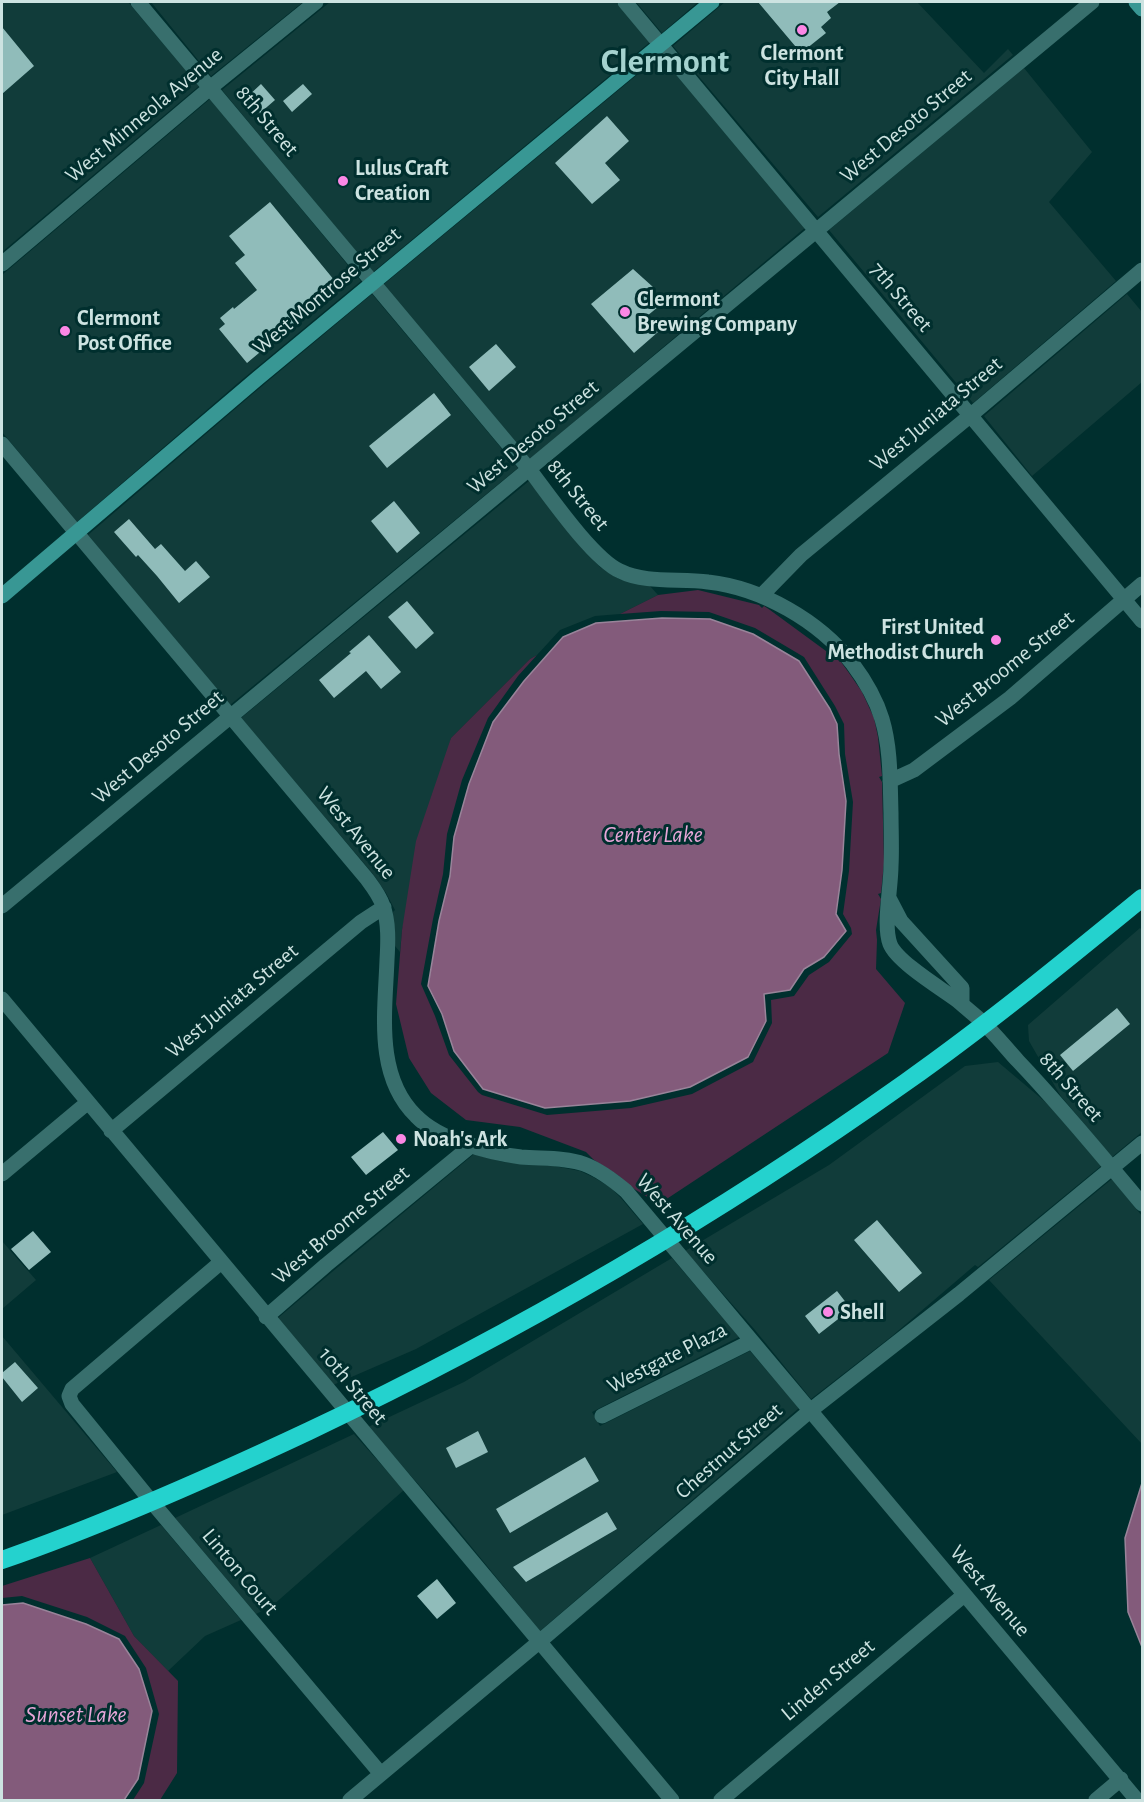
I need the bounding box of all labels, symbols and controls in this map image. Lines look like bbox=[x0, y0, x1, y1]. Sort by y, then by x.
marker: Clermont City Hall bbox=[795, 23, 809, 37]
place label: Clermont City Hall bbox=[761, 40, 843, 92]
street label: West Minneola Avenue bbox=[60, 42, 228, 188]
district label: Clermont bbox=[601, 42, 729, 82]
street label: West Desoto Street bbox=[835, 63, 977, 189]
street label: 8th Street bbox=[230, 80, 304, 162]
place label: Lulus Craft Creation bbox=[355, 155, 449, 206]
marker: Lulus Craft Creation bbox=[336, 174, 350, 188]
street label: West Montrose Street bbox=[248, 221, 406, 361]
street label: 7th Street bbox=[864, 257, 938, 337]
place label: Clermont Brewing Company bbox=[637, 286, 797, 338]
place label: Clermont Post Office bbox=[77, 305, 172, 356]
marker: Clermont Brewing Company bbox=[618, 305, 632, 319]
marker: Clermont Post Office bbox=[58, 324, 72, 338]
street label: West Juniata Street bbox=[864, 351, 1008, 477]
street label: West Desoto Street bbox=[462, 374, 604, 500]
street label: 8th Street bbox=[541, 454, 615, 536]
street label: West Broome Street bbox=[930, 605, 1080, 733]
place label: First United Methodist Church bbox=[828, 614, 984, 666]
marker: First United Methodist Church bbox=[989, 633, 1003, 647]
street label: West Desoto Street bbox=[87, 684, 229, 810]
street label: West Avenue bbox=[311, 781, 401, 885]
water label: Center Lake bbox=[603, 821, 703, 849]
street label: West Juniata Street bbox=[160, 938, 304, 1064]
street label: 8th Street bbox=[1033, 1047, 1109, 1127]
place label: Noah's Ark bbox=[413, 1126, 507, 1152]
marker: Noah's Ark bbox=[394, 1132, 408, 1146]
street label: West Broome Street bbox=[267, 1160, 415, 1290]
street label: West Avenue bbox=[630, 1168, 724, 1270]
place label: Shell bbox=[840, 1299, 884, 1325]
marker: Shell bbox=[821, 1305, 835, 1319]
street label: Westgate Plaza bbox=[603, 1317, 731, 1399]
street label: 10th Street bbox=[313, 1342, 393, 1430]
street label: Chestnut Street bbox=[670, 1397, 788, 1505]
street label: Linton Court bbox=[196, 1523, 284, 1621]
street label: West Avenue bbox=[944, 1540, 1036, 1642]
street label: Linden Street bbox=[776, 1633, 880, 1727]
water label: Sunset Lake bbox=[25, 1701, 127, 1729]

